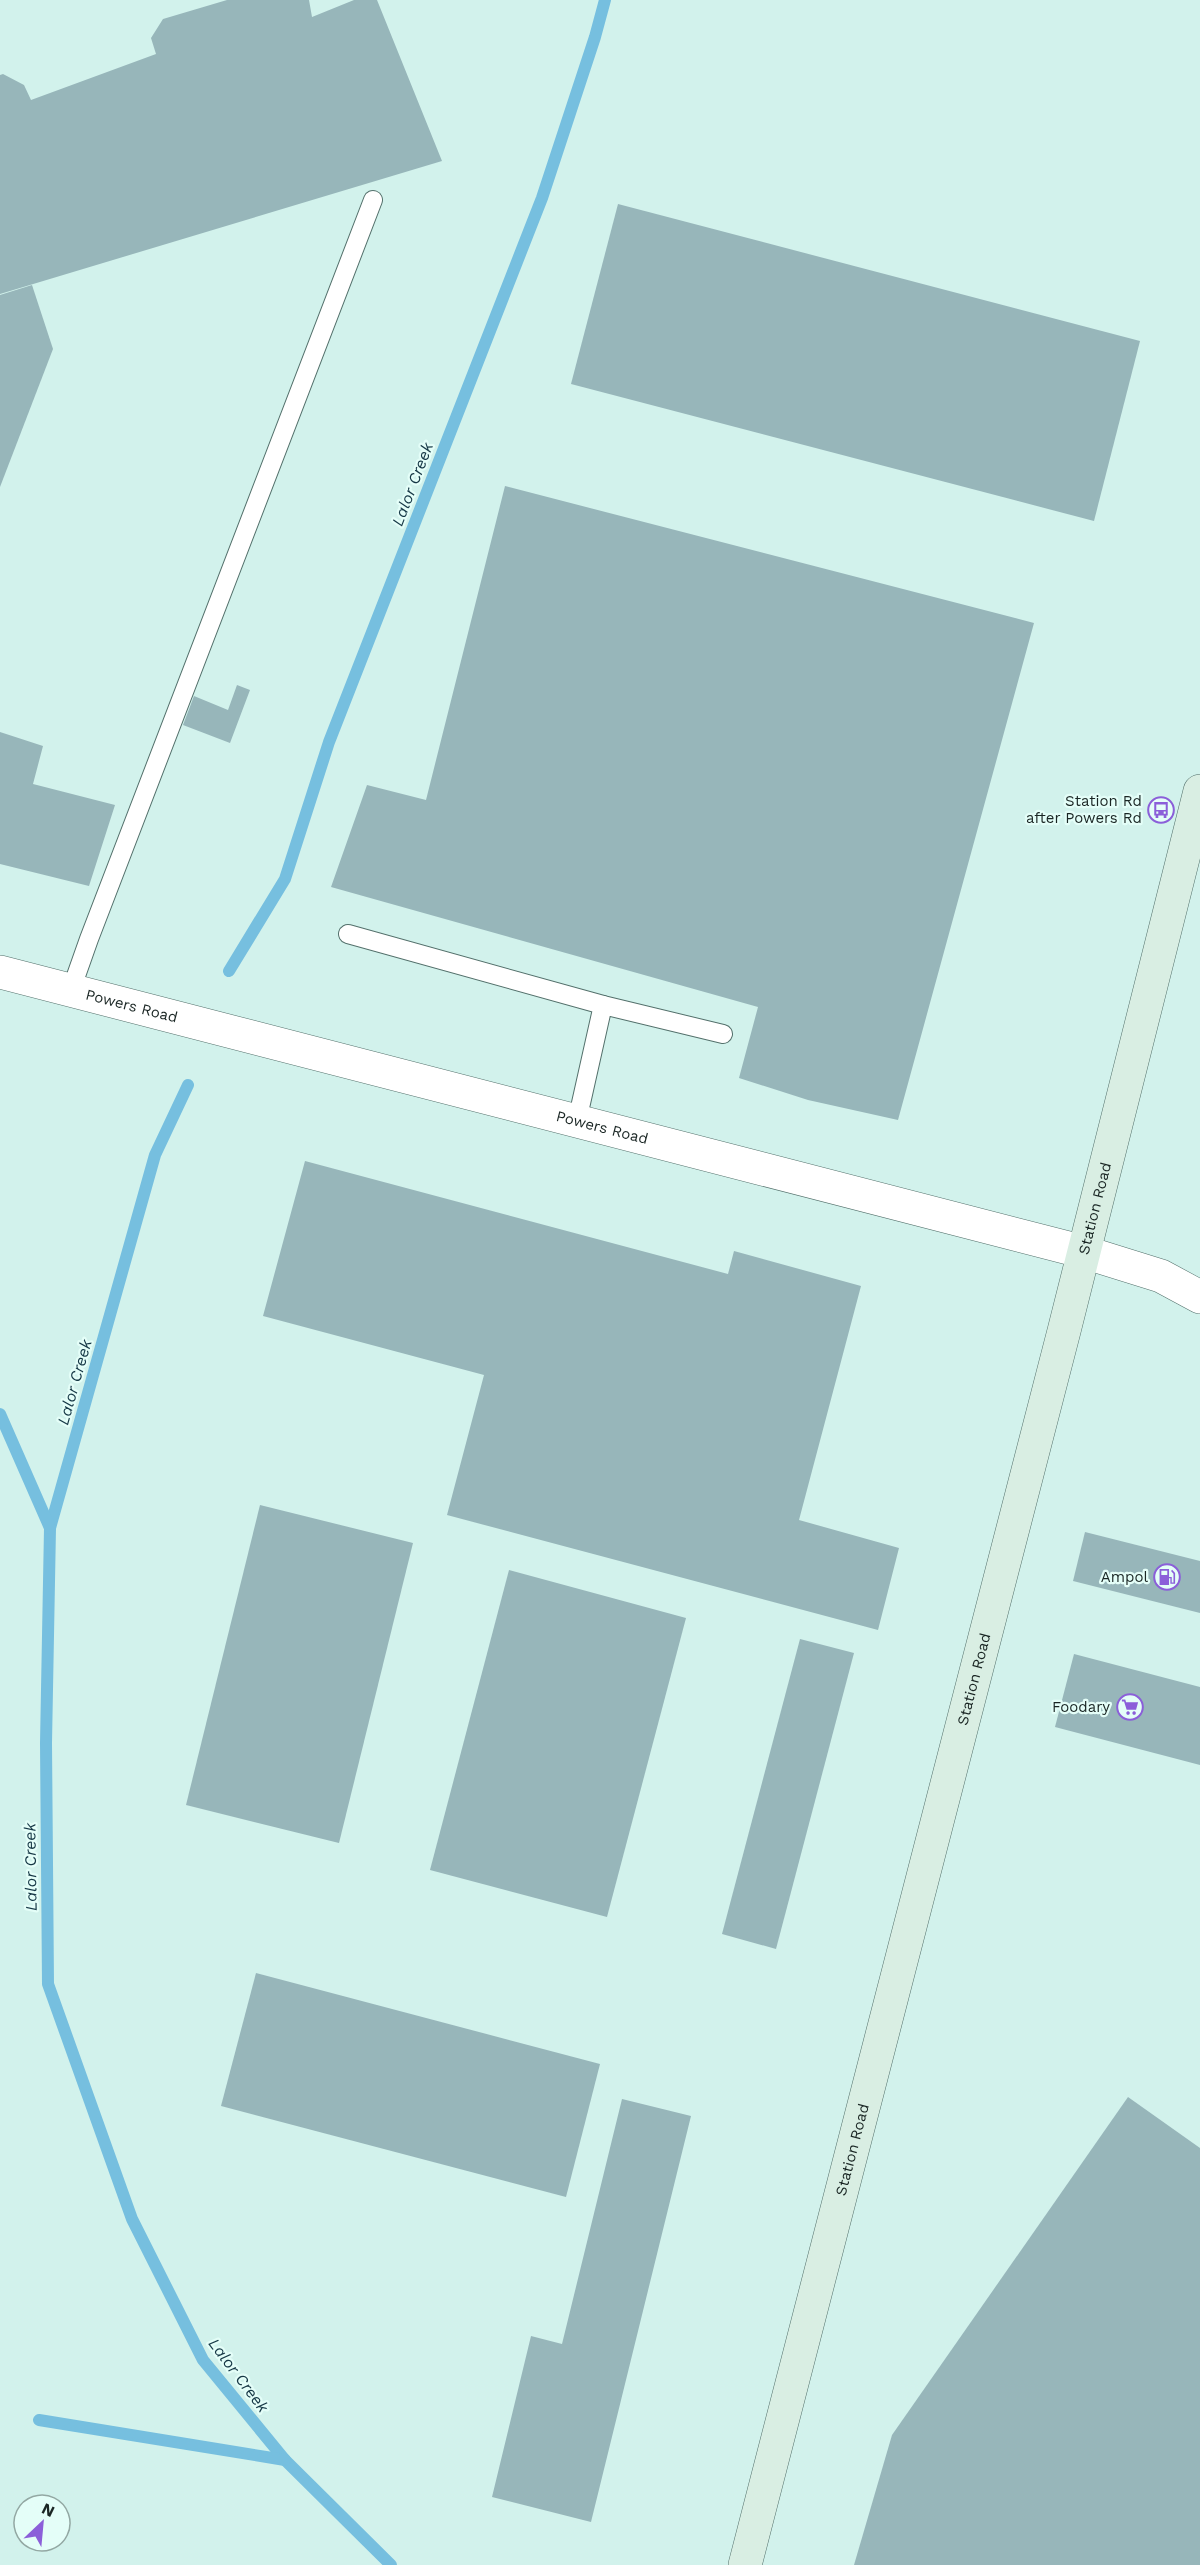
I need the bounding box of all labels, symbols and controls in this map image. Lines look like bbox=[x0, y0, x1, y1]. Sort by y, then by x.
water label: Lalor Creek bbox=[388, 439, 438, 529]
place label: Station Rd after Powers Rd bbox=[1026, 792, 1142, 827]
bus stop icon: Station Rd after Powers Rd bbox=[1146, 795, 1176, 825]
street label: Powers Road bbox=[84, 986, 180, 1027]
street label: Powers Road bbox=[554, 1107, 650, 1148]
street label: Station Road bbox=[1075, 1160, 1115, 1256]
water label: Lalor Creek bbox=[53, 1336, 96, 1427]
fuel station icon: Ampol bbox=[1152, 1562, 1182, 1592]
place label: Ampol bbox=[1101, 1568, 1148, 1586]
street label: Station Road bbox=[953, 1631, 995, 1727]
supermarket icon: Foodary bbox=[1115, 1692, 1145, 1722]
place label: Foodary bbox=[1052, 1698, 1110, 1716]
water label: Lalor Creek bbox=[20, 1822, 41, 1911]
street label: Station Road bbox=[832, 2102, 873, 2198]
water label: Lalor Creek bbox=[205, 2334, 273, 2417]
north arrow bbox=[12, 2493, 72, 2553]
text: N bbox=[39, 2499, 58, 2521]

